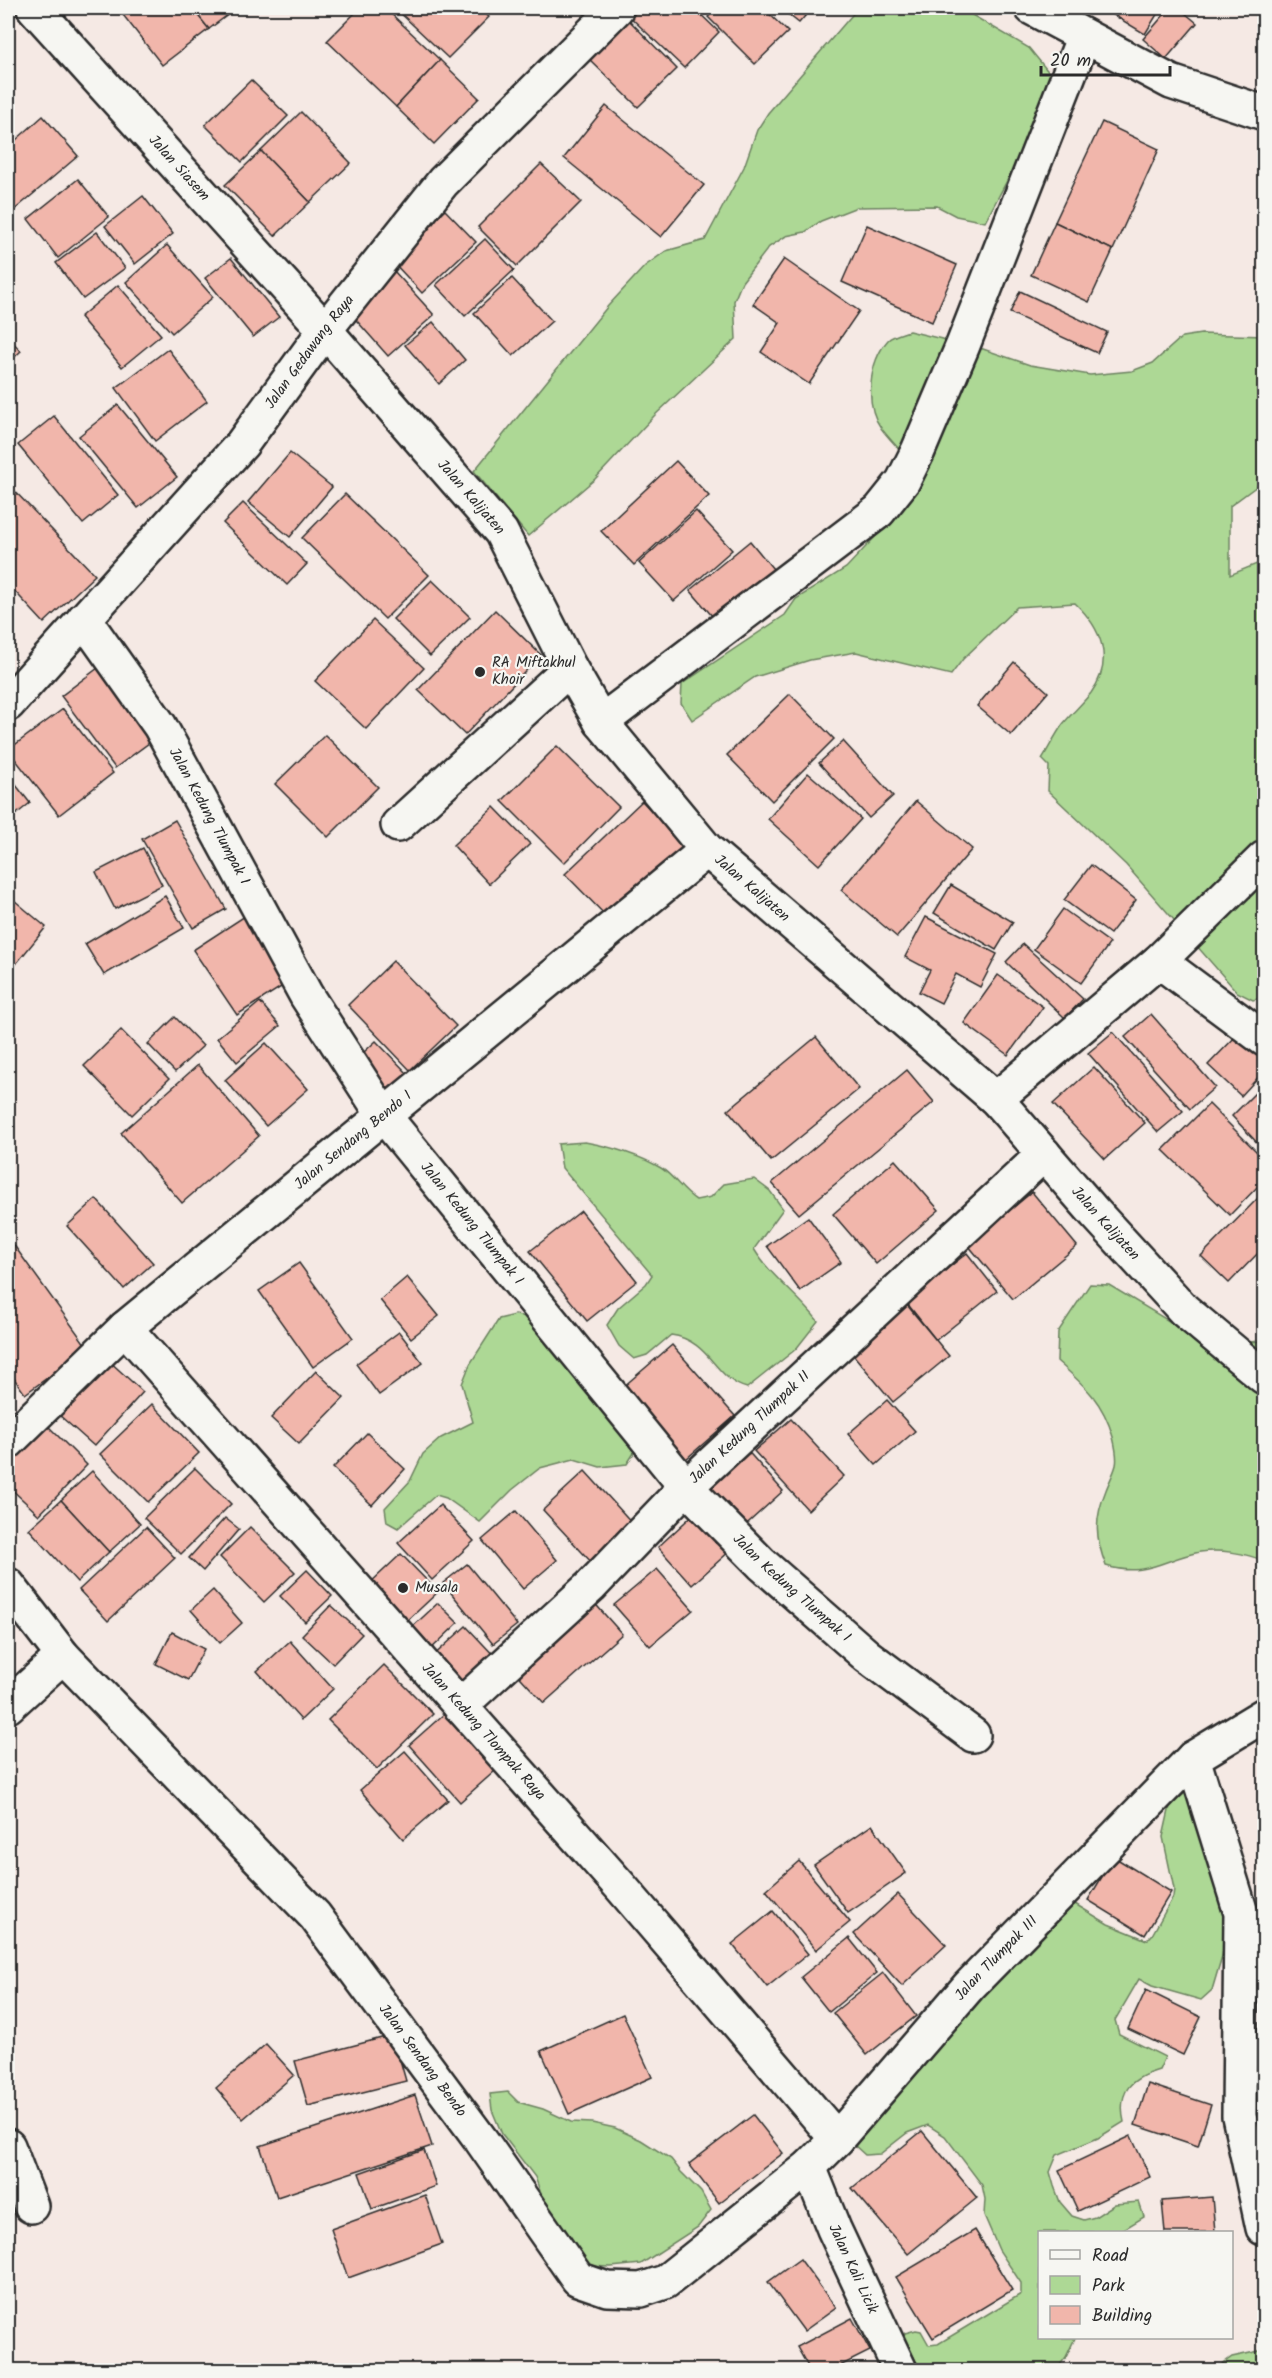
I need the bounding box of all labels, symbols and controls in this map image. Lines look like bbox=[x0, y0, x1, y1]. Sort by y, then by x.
scale bar bbox=[1041, 39, 1170, 77]
text: 20 m bbox=[1050, 47, 1091, 76]
street label: Jalan Siasem bbox=[142, 130, 215, 207]
street label: Jalan Gedawang Raya bbox=[259, 290, 361, 414]
street label: Jalan Kalijaten bbox=[431, 454, 511, 540]
place label: RA Miftakhul Khoir bbox=[492, 651, 576, 692]
marker: RA Miftakhul Khoir bbox=[473, 665, 487, 679]
street label: Jalan Kedung Tlumpak I bbox=[162, 743, 256, 890]
street label: Jalan Kalijaten bbox=[709, 849, 795, 928]
street label: Jalan Sendang Bendo I bbox=[289, 1084, 418, 1196]
street label: Jalan Kedung Tlumpak I bbox=[414, 1157, 529, 1291]
street label: Jalan Kalijaten bbox=[1065, 1181, 1145, 1266]
street label: Jalan Kedung Tlumpak II bbox=[684, 1365, 816, 1490]
street label: Jalan Kedung Tlumpak I bbox=[726, 1528, 856, 1649]
place label: Musala bbox=[415, 1576, 458, 1600]
marker: Musala bbox=[396, 1581, 410, 1595]
street label: Jalan Kedung Tlompak Raya bbox=[415, 1657, 551, 1806]
street label: Jalan Tlumpak III bbox=[949, 1910, 1044, 2006]
street label: Jalan Sendang Bendo bbox=[372, 1999, 472, 2123]
street label: Jalan Kali Licik bbox=[821, 2220, 885, 2319]
legend bbox=[1038, 2231, 1233, 2339]
text: Road bbox=[1092, 2242, 1129, 2271]
text: Park bbox=[1092, 2272, 1125, 2301]
text: Building bbox=[1092, 2302, 1152, 2331]

